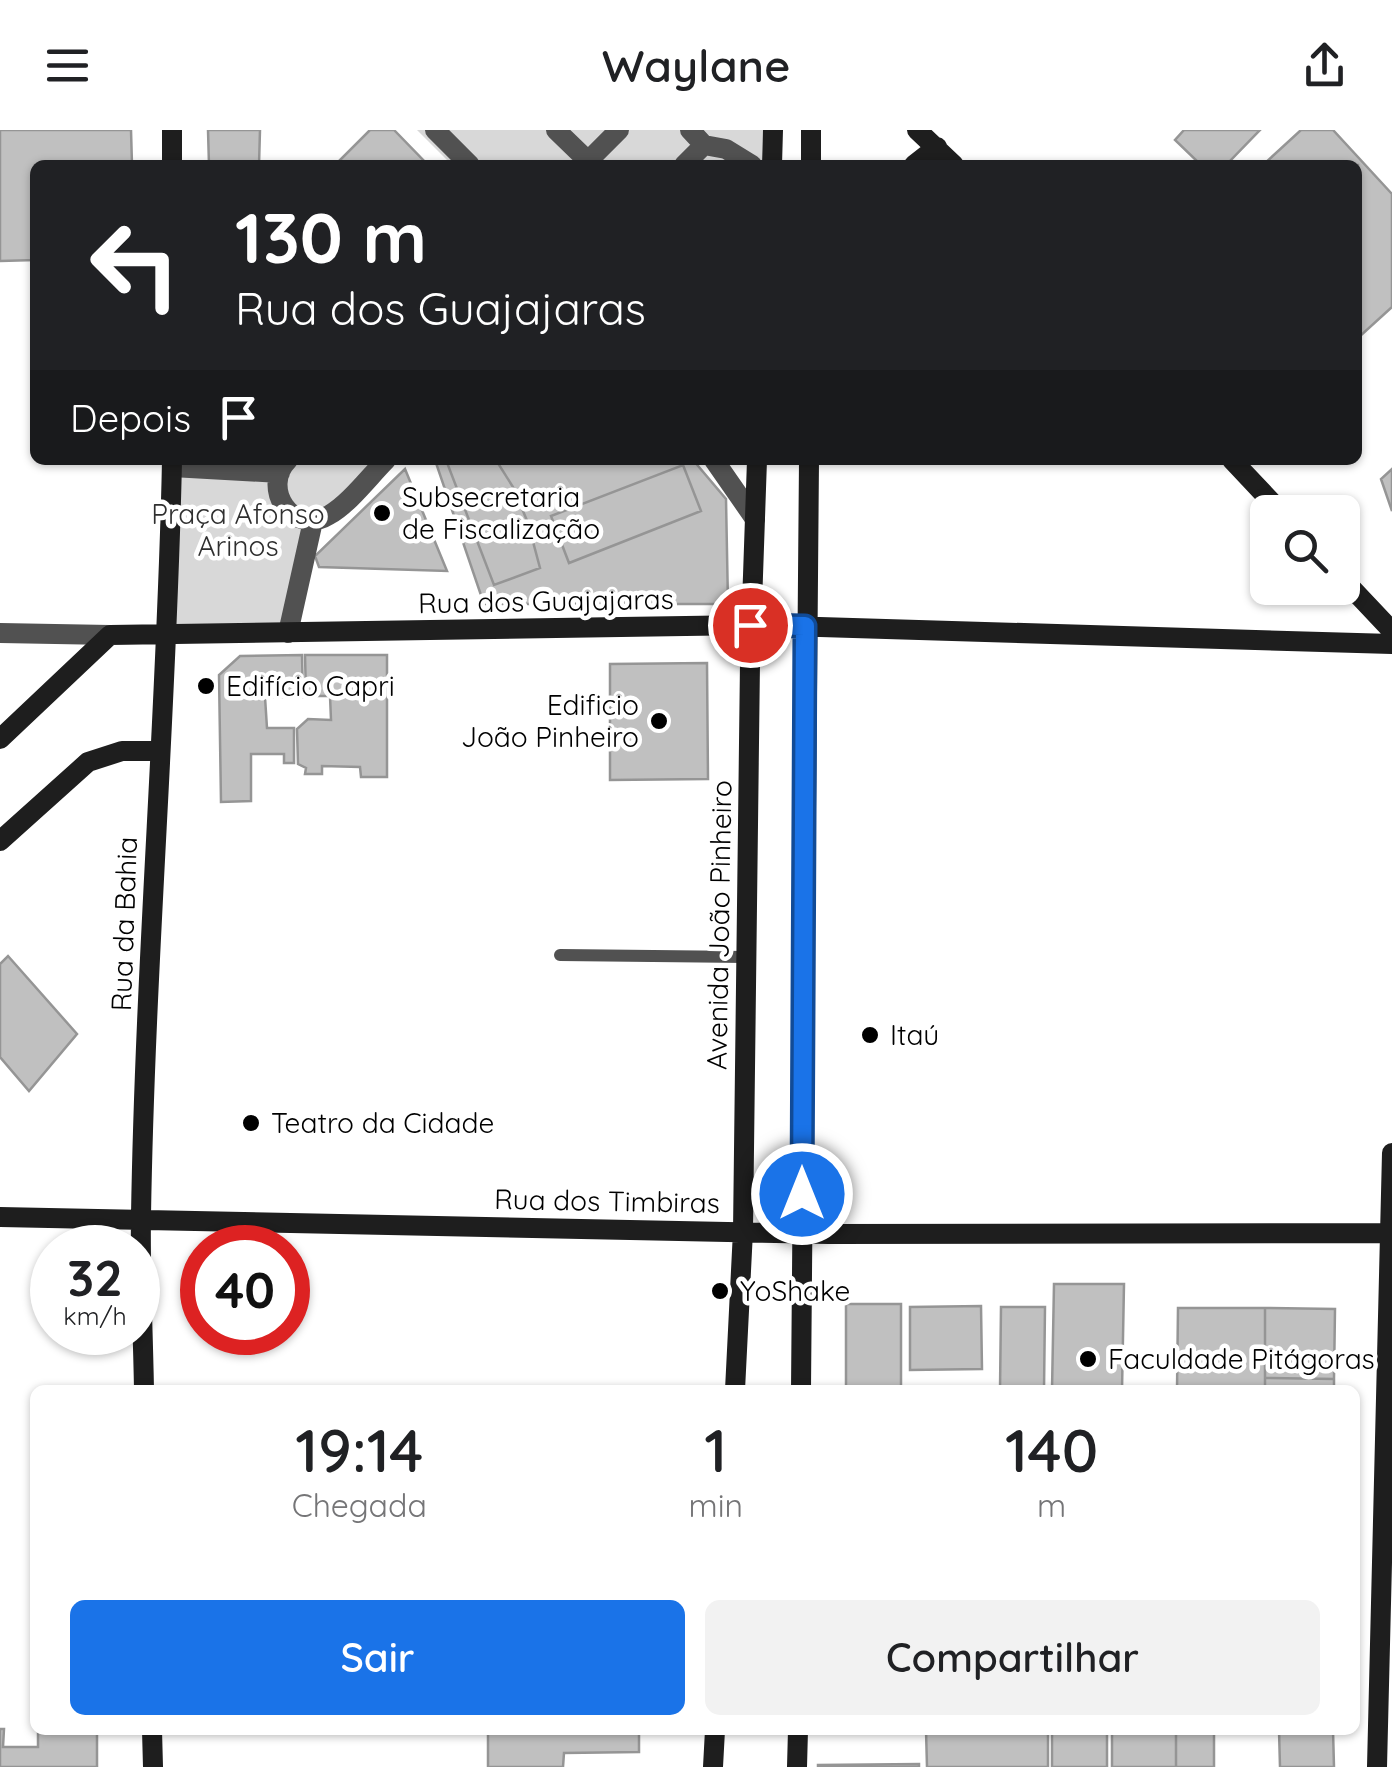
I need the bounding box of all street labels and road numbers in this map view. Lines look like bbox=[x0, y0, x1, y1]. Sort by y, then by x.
street label: Rua dos Guajajaras bbox=[418, 581, 674, 620]
street label: Avenida João Pinheiro bbox=[698, 780, 739, 1070]
street label: Rua da Bahia bbox=[103, 836, 144, 1012]
street label: Rua dos Timbiras bbox=[494, 1181, 720, 1220]

